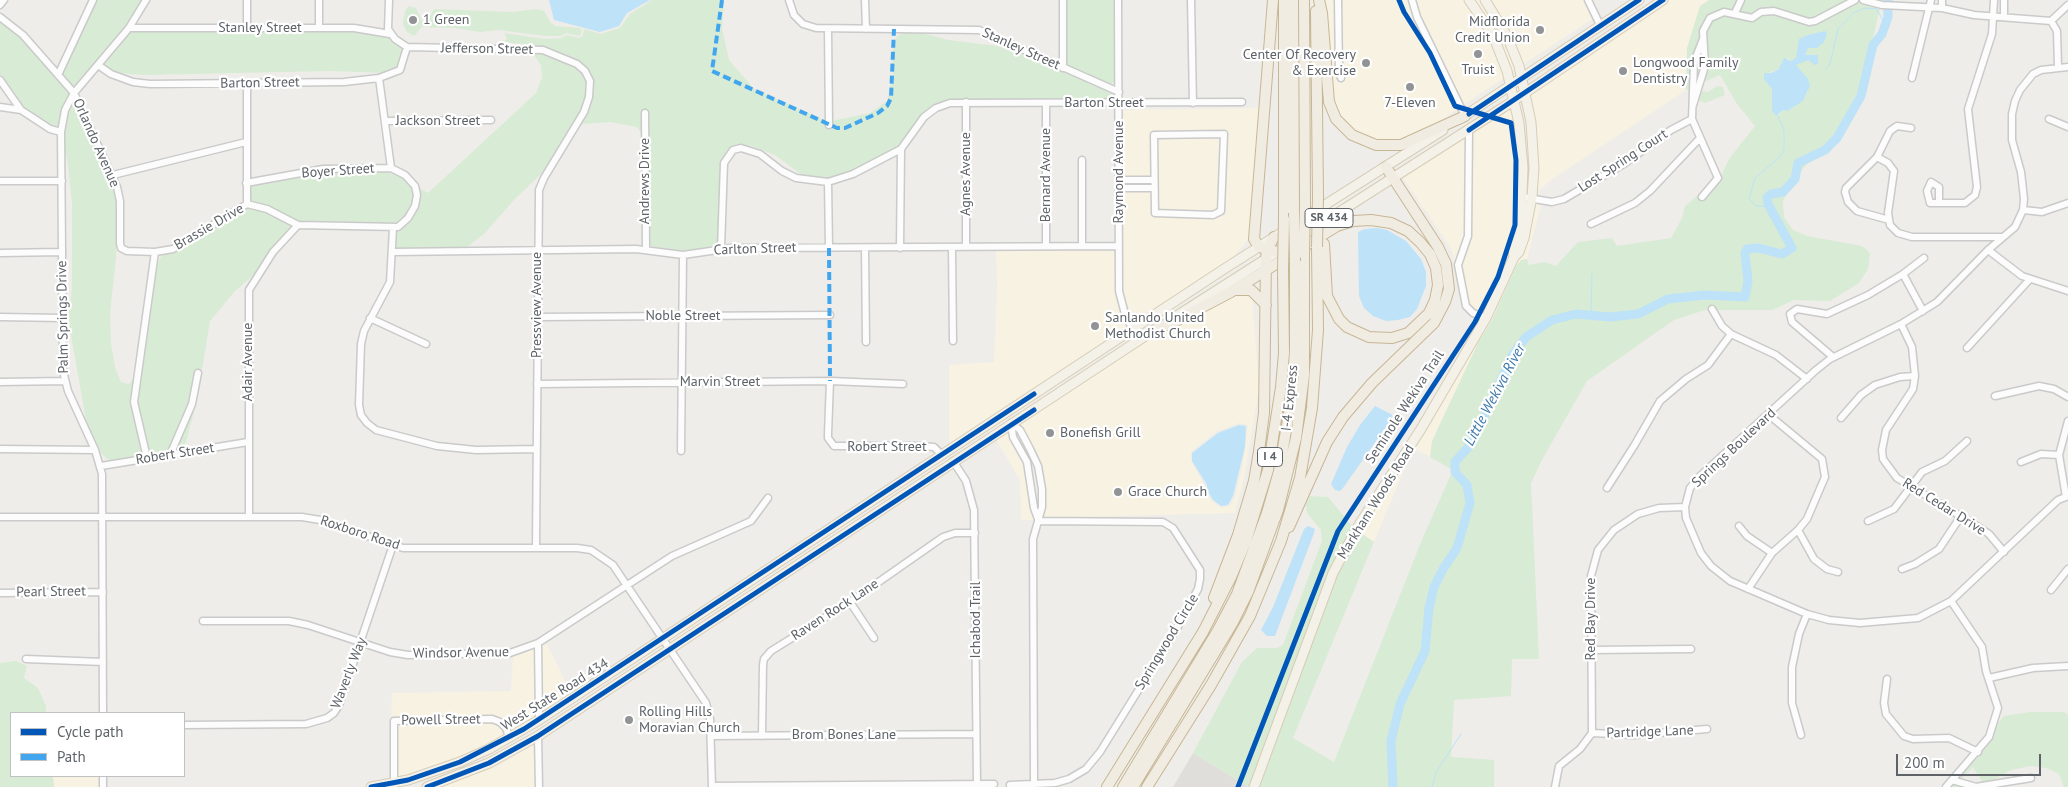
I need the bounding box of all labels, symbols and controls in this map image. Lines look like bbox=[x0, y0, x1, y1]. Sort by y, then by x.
place label: 1 Green bbox=[423, 12, 469, 28]
marker: 1 Green bbox=[407, 14, 419, 26]
place label: Midflorida Credit Union bbox=[1455, 14, 1530, 46]
street label: Stanley Street bbox=[218, 20, 302, 36]
street label: Stanley Street bbox=[979, 24, 1063, 74]
marker: Midflorida Credit Union bbox=[1534, 24, 1546, 36]
street label: Jefferson Street bbox=[441, 40, 533, 58]
place label: Center Of Recovery & Exercise bbox=[1243, 47, 1356, 80]
marker: Truist bbox=[1472, 48, 1484, 60]
place label: Longwood Family Dentistry bbox=[1633, 55, 1738, 88]
marker: Center Of Recovery & Exercise bbox=[1360, 57, 1372, 69]
place label: Truist bbox=[1462, 62, 1494, 78]
marker: Longwood Family Dentistry bbox=[1617, 65, 1629, 77]
street label: Barton Street bbox=[220, 74, 300, 92]
marker: 7-Eleven bbox=[1404, 81, 1416, 93]
street label: Barton Street bbox=[1064, 95, 1144, 111]
place label: 7-Eleven bbox=[1384, 95, 1436, 111]
street label: Orlando Avenue bbox=[69, 96, 123, 190]
street label: Jackson Street bbox=[396, 113, 480, 129]
street label: Raymond Avenue bbox=[1111, 120, 1127, 224]
street label: Lost Spring Court bbox=[1575, 126, 1671, 196]
street label: Bernard Avenue bbox=[1038, 128, 1054, 222]
street label: Agnes Avenue bbox=[958, 132, 974, 216]
street label: Andrews Drive bbox=[637, 138, 653, 224]
street label: Boyer Street bbox=[301, 160, 375, 182]
street label: Brassie Drive bbox=[171, 200, 247, 254]
road number: SR 434 bbox=[1305, 208, 1353, 228]
street label: Carlton Street bbox=[713, 239, 797, 259]
street label: Pressview Avenue bbox=[529, 252, 545, 358]
street label: Palm Springs Drive bbox=[54, 260, 72, 374]
street label: Noble Street bbox=[645, 308, 721, 324]
place label: Sanlando United Methodist Church bbox=[1105, 310, 1211, 342]
marker: Sanlando United Methodist Church bbox=[1089, 320, 1101, 332]
street label: Adair Avenue bbox=[240, 323, 256, 401]
water label: Little Wekiva River bbox=[1461, 341, 1529, 449]
street label: Seminole Wekiva Trail bbox=[1362, 347, 1448, 467]
street label: I-4 Express bbox=[1278, 364, 1302, 432]
street label: Marvin Street bbox=[680, 374, 760, 390]
street label: Springs Boulevard bbox=[1689, 405, 1779, 491]
place label: Bonefish Grill bbox=[1060, 425, 1141, 441]
marker: Bonefish Grill bbox=[1044, 427, 1056, 439]
street label: Robert Street bbox=[847, 439, 927, 455]
street label: Robert Street bbox=[135, 440, 215, 468]
street label: Markham Woods Road bbox=[1334, 442, 1418, 562]
road number: I 4 bbox=[1258, 448, 1282, 467]
street label: Red Cedar Drive bbox=[1899, 475, 1989, 539]
place label: Grace Church bbox=[1128, 484, 1207, 500]
marker: Grace Church bbox=[1112, 486, 1124, 498]
street label: Roxboro Road bbox=[318, 512, 402, 554]
street label: Raven Rock Lane bbox=[788, 575, 882, 645]
street label: Red Bay Drive bbox=[1583, 578, 1599, 660]
street label: Ichabod Trail bbox=[968, 581, 984, 659]
street label: Pearl Street bbox=[16, 583, 86, 601]
street label: Springwood Circle bbox=[1132, 591, 1202, 693]
street label: Waverly Way bbox=[328, 635, 370, 711]
street label: Windsor Avenue bbox=[413, 644, 509, 662]
street label: West State Road 434 bbox=[498, 655, 612, 735]
place label: Rolling Hills Moravian Church bbox=[639, 704, 740, 736]
street label: Powell Street bbox=[401, 711, 481, 729]
legend bbox=[10, 712, 185, 777]
marker: Rolling Hills Moravian Church bbox=[623, 714, 635, 726]
text: Cycle path bbox=[57, 722, 123, 741]
street label: Partridge Lane bbox=[1606, 722, 1694, 742]
street label: Brom Bones Lane bbox=[792, 727, 896, 743]
scale bar bbox=[1898, 744, 2043, 776]
text: Path bbox=[57, 747, 86, 766]
text: 200 m bbox=[1904, 753, 1945, 772]

